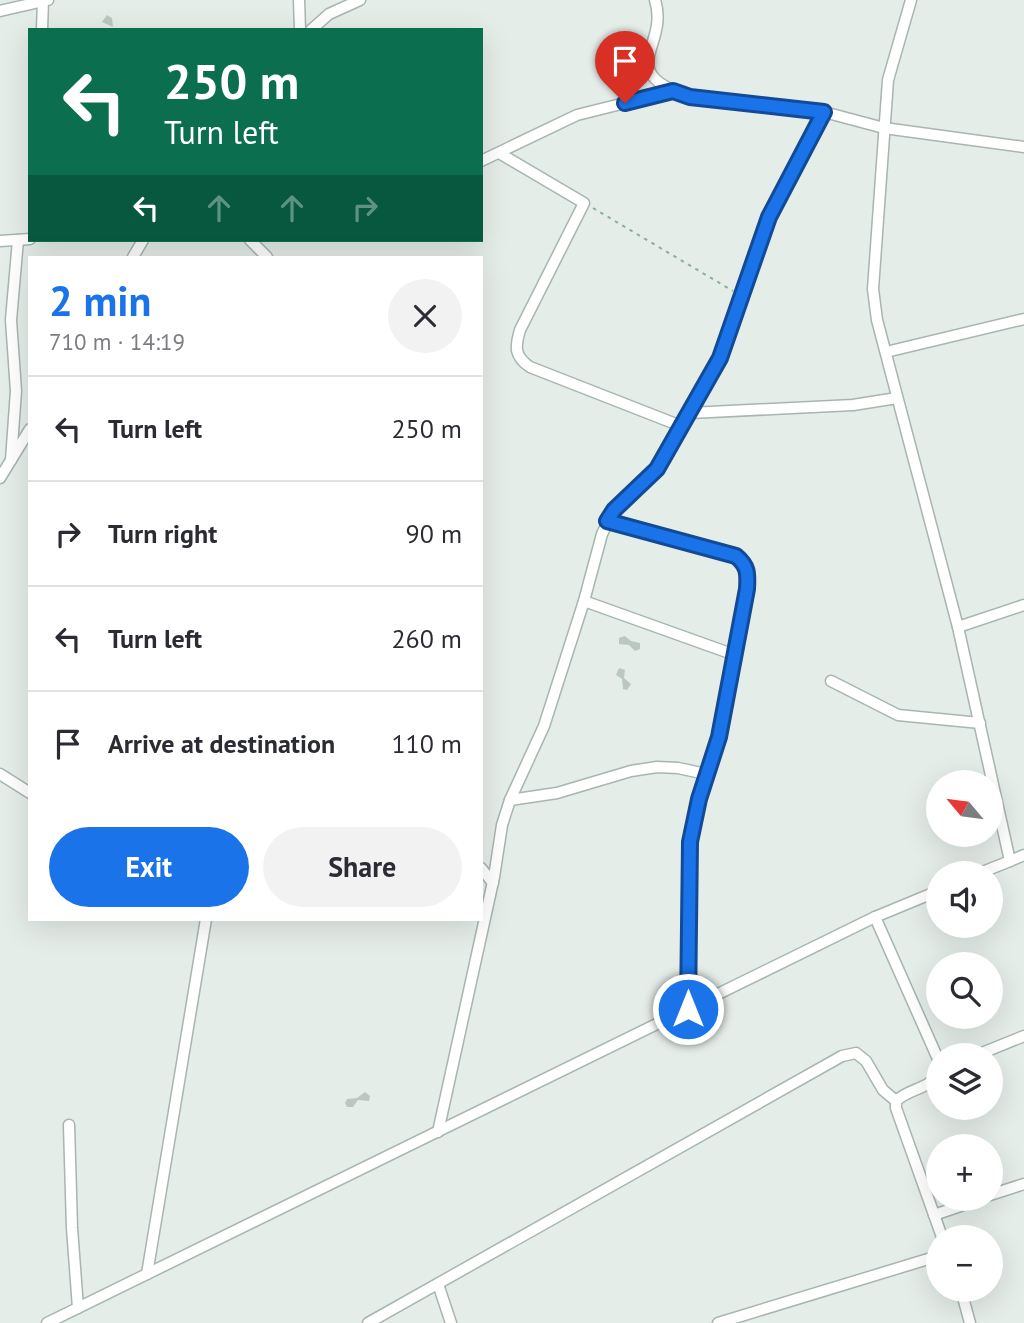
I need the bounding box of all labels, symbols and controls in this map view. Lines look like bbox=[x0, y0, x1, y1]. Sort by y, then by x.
pin bbox=[595, 31, 655, 103]
icon: arrive bbox=[606, 42, 644, 80]
text: 250 m bbox=[164, 49, 299, 113]
icon: left bbox=[49, 56, 140, 147]
text: Turn left bbox=[164, 111, 279, 153]
icon: left bbox=[127, 189, 165, 227]
icon: ahead bbox=[200, 189, 238, 227]
icon: ahead bbox=[273, 189, 311, 227]
icon: right bbox=[346, 189, 384, 227]
text: 2 min bbox=[49, 273, 151, 328]
button: close bbox=[388, 279, 462, 353]
text: 710 m · 14:19 bbox=[49, 327, 185, 356]
icon: left bbox=[49, 410, 87, 448]
text: Turn left bbox=[108, 412, 202, 445]
text: 250 m bbox=[391, 412, 462, 445]
icon: right bbox=[49, 515, 87, 553]
text: Turn right bbox=[108, 517, 217, 550]
text: 90 m bbox=[406, 517, 462, 550]
icon: left bbox=[49, 620, 87, 658]
text: Turn left bbox=[108, 622, 202, 655]
text: 260 m bbox=[391, 622, 462, 655]
icon: arrive bbox=[49, 725, 87, 763]
text: Arrive at destination bbox=[108, 727, 335, 760]
text: 110 m bbox=[391, 727, 462, 760]
north arrow bbox=[926, 770, 1003, 847]
map controls bbox=[926, 770, 1003, 1302]
button: Exit bbox=[49, 827, 249, 907]
button: Share bbox=[263, 827, 462, 907]
button: sound bbox=[926, 861, 1003, 938]
button: search bbox=[926, 952, 1003, 1029]
position arrow bbox=[651, 972, 725, 1046]
button: layers bbox=[926, 1043, 1003, 1120]
button: + bbox=[926, 1134, 1003, 1211]
button: − bbox=[926, 1225, 1003, 1302]

